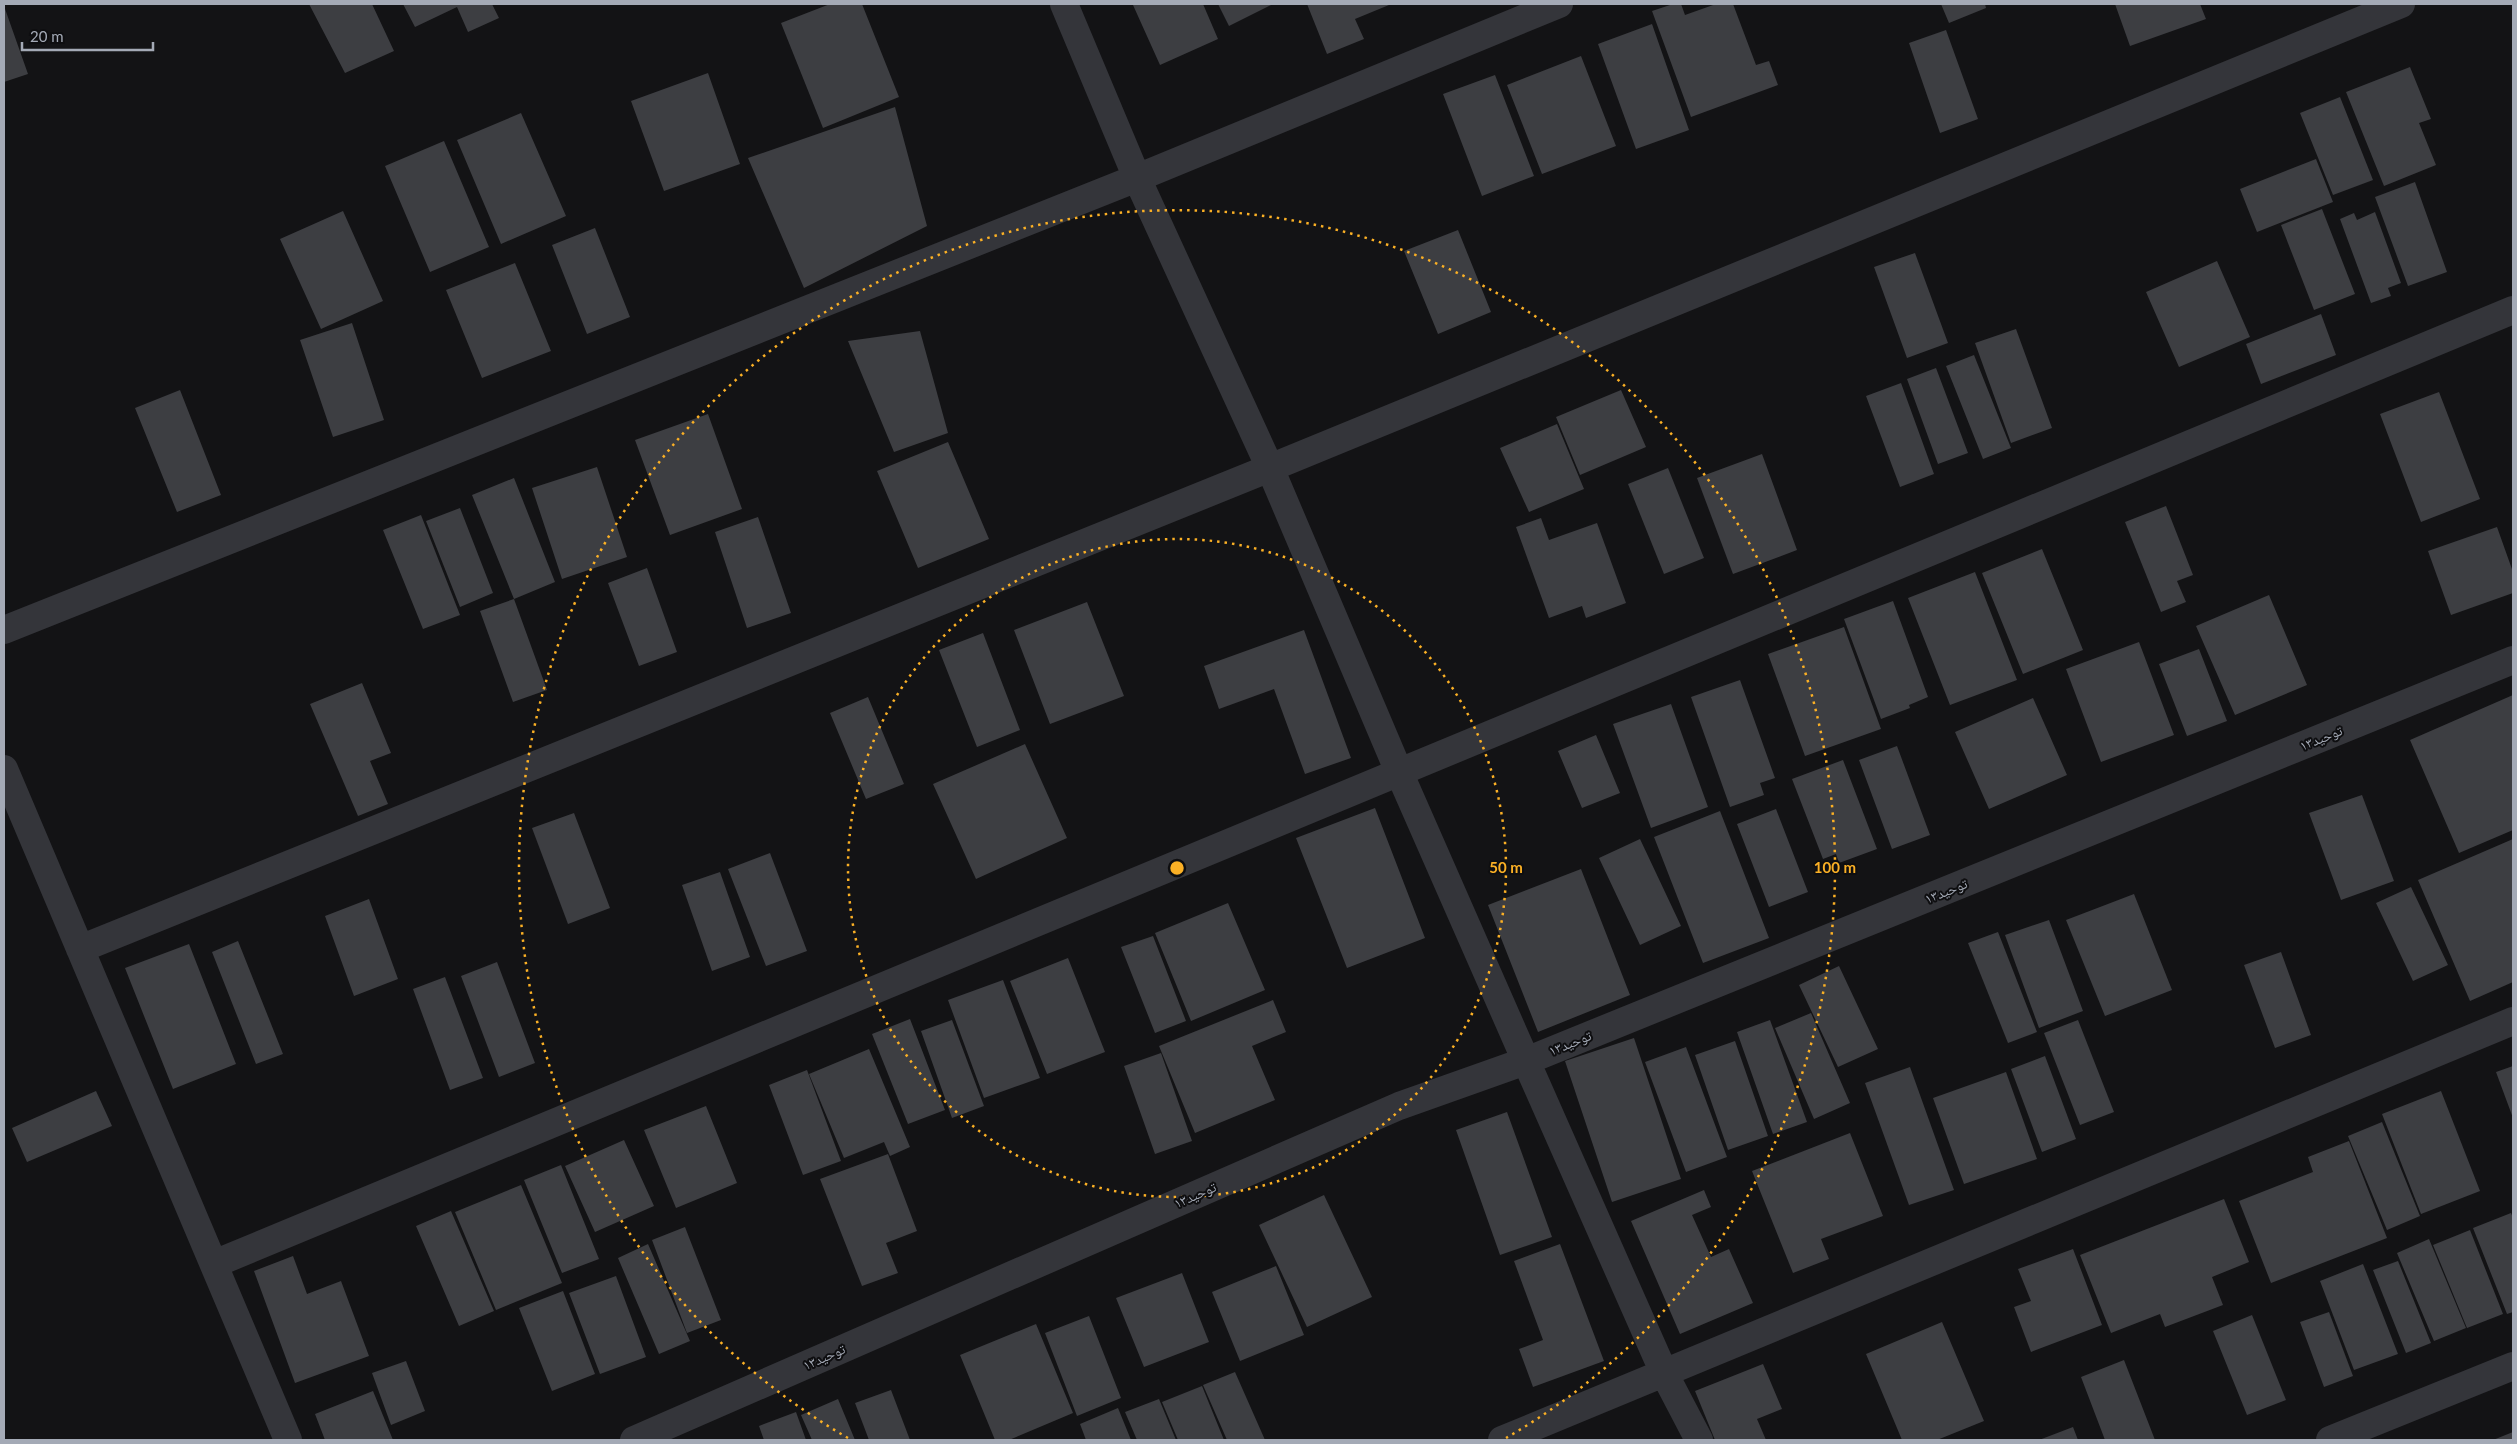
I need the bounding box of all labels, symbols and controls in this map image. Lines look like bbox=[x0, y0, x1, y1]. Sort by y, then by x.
scale bar bbox=[22, 20, 154, 52]
text: 20 m bbox=[30, 27, 64, 45]
street label: توحید۱۳ bbox=[2297, 721, 2345, 755]
text: 50 m bbox=[1489, 858, 1523, 876]
text: 100 m bbox=[1814, 858, 1856, 876]
centre of rings bbox=[1168, 859, 1186, 877]
street label: توحید۱۳ bbox=[1922, 874, 1970, 908]
street label: توحید۱۳ bbox=[1546, 1026, 1594, 1060]
street label: توحید۱۳ bbox=[1171, 1178, 1219, 1212]
street label: توحید۱۳ bbox=[800, 1340, 848, 1374]

